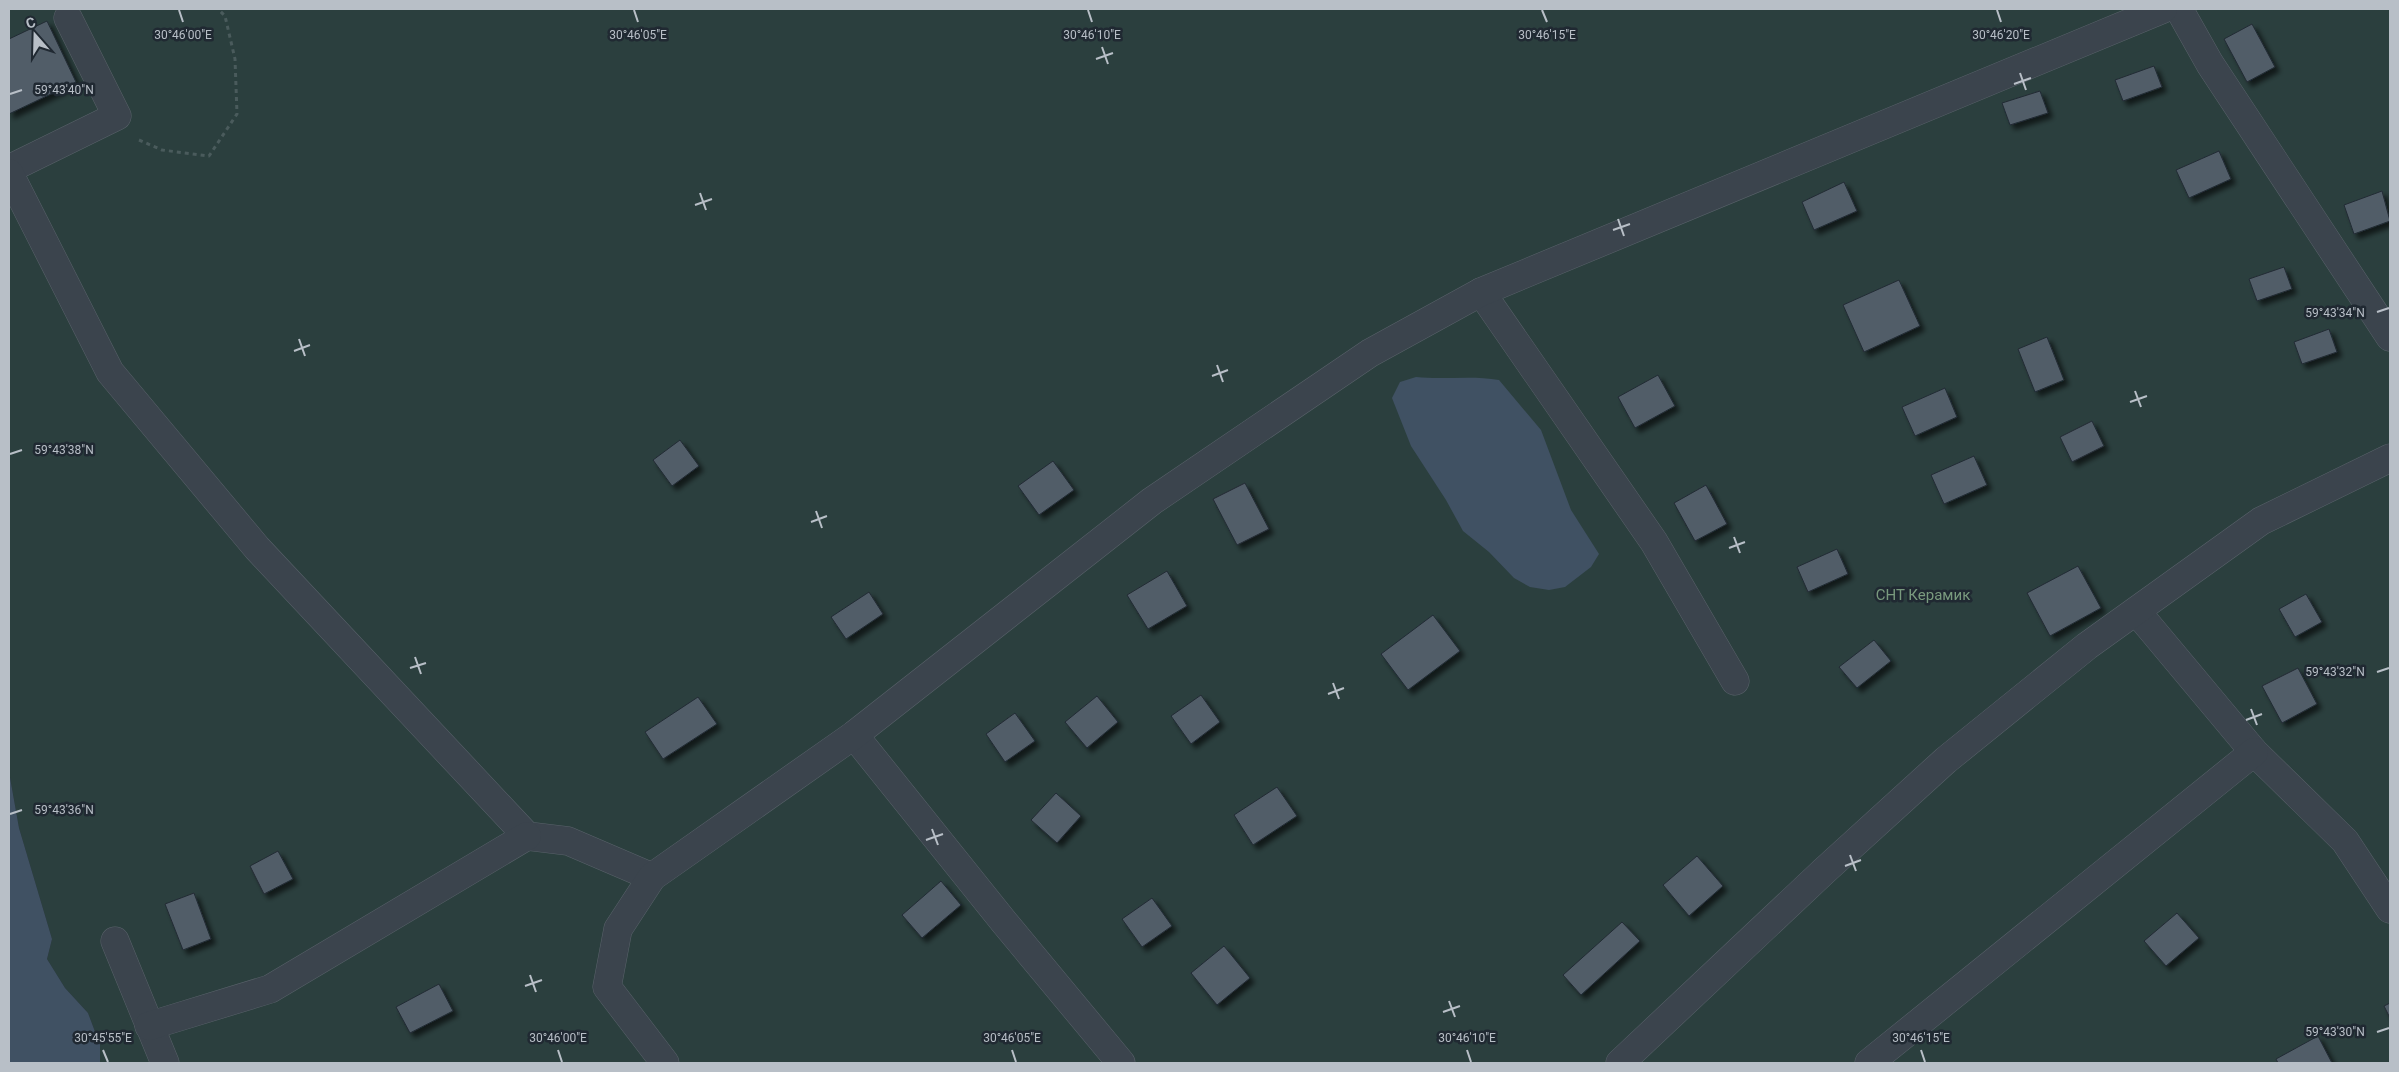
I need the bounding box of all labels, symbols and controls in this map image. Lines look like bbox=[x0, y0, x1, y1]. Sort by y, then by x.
north arrow bbox=[10, 10, 60, 60]
text: С bbox=[24, 14, 38, 32]
text: 30°46'00"E bbox=[154, 28, 212, 42]
text: 30°46'05"E bbox=[609, 28, 667, 42]
text: 30°46'10"E bbox=[1063, 28, 1121, 42]
text: 30°46'15"E bbox=[1518, 28, 1576, 42]
text: 30°46'20"E bbox=[1972, 28, 2030, 42]
text: 59°43'40"N bbox=[34, 83, 94, 97]
text: 59°43'34"N bbox=[2305, 306, 2365, 320]
text: 59°43'38"N bbox=[34, 443, 94, 457]
park label: СНТ Керамик bbox=[1876, 586, 1970, 604]
text: 59°43'32"N bbox=[2305, 665, 2365, 679]
text: 59°43'36"N bbox=[34, 803, 94, 817]
text: 59°43'30"N bbox=[2305, 1025, 2365, 1039]
text: 30°45'55"E bbox=[74, 1031, 132, 1045]
text: 30°46'00"E bbox=[529, 1031, 587, 1045]
text: 30°46'05"E bbox=[983, 1031, 1041, 1045]
text: 30°46'10"E bbox=[1438, 1031, 1496, 1045]
text: 30°46'15"E bbox=[1892, 1031, 1950, 1045]

